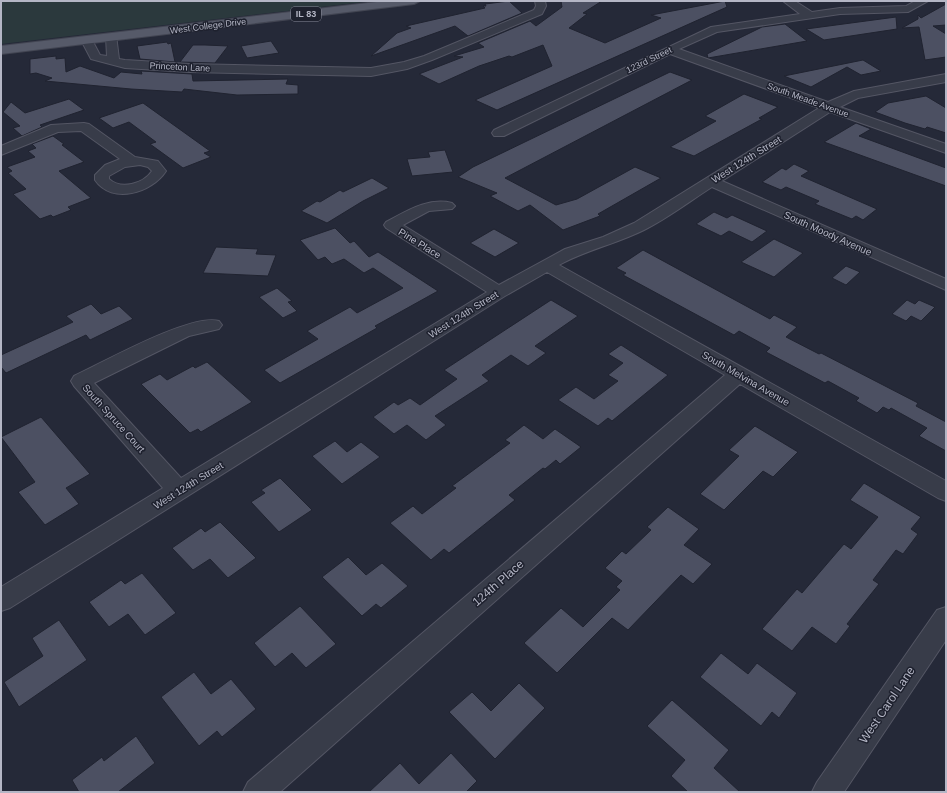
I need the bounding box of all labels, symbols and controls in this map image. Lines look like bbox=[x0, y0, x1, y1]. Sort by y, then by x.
road number: IL 83 bbox=[291, 7, 321, 21]
street label: West College Drive bbox=[169, 16, 247, 36]
street label: 123rd Street bbox=[625, 44, 674, 75]
street label: Princeton Lane bbox=[150, 60, 210, 74]
street label: South Meade Avenue bbox=[766, 81, 850, 119]
street label: West 124th Street bbox=[709, 133, 783, 185]
street label: South Moody Avenue bbox=[782, 209, 874, 258]
street label: Pine Place bbox=[397, 226, 443, 261]
street label: West 124th Street bbox=[426, 288, 500, 340]
street label: South Melvina Avenue bbox=[700, 349, 792, 408]
street label: South Spruce Court bbox=[80, 382, 147, 455]
street label: West 124th Street bbox=[151, 459, 225, 511]
street label: 124th Place bbox=[469, 557, 527, 609]
street label: West Carol Lane bbox=[856, 664, 918, 746]

